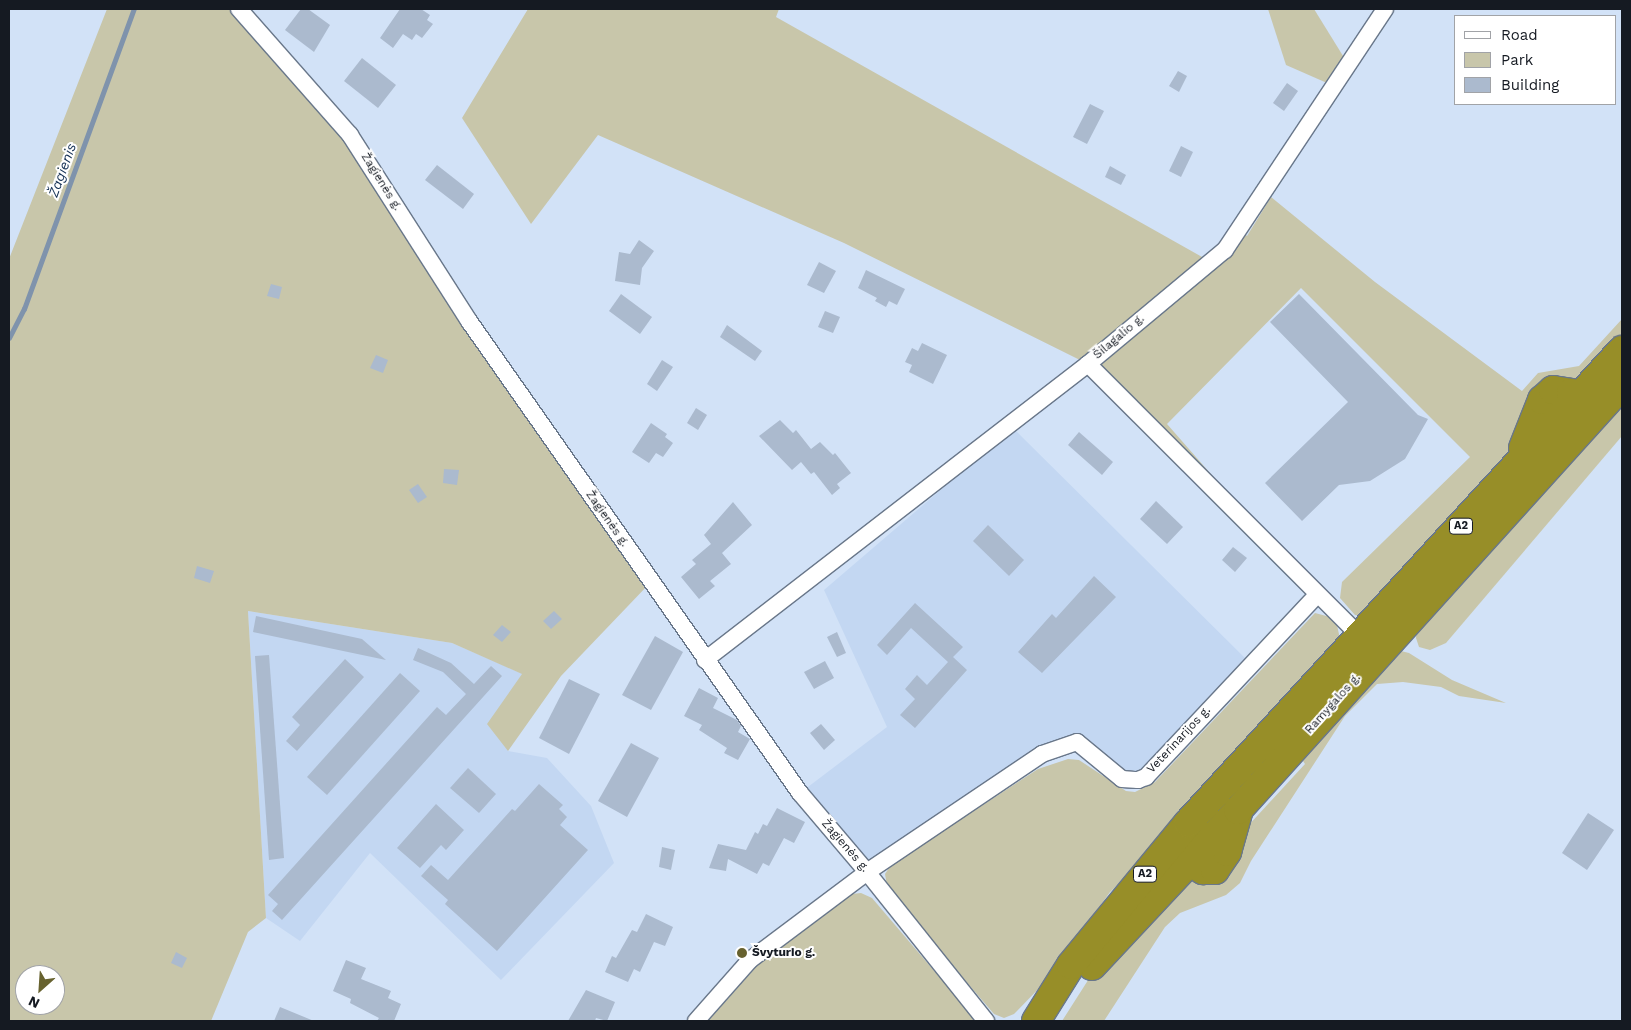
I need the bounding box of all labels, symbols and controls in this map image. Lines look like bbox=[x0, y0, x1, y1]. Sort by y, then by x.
legend bbox=[1454, 15, 1616, 105]
text: Road bbox=[1501, 26, 1538, 44]
text: Park bbox=[1501, 51, 1533, 69]
text: Building bbox=[1501, 76, 1559, 94]
water label: Žagienis bbox=[45, 141, 79, 199]
street label: Žagienės g. bbox=[358, 151, 404, 213]
street label: Šilagalio g. bbox=[1091, 311, 1147, 363]
street label: Žagienės g. bbox=[582, 488, 632, 550]
road number: A2 bbox=[1448, 518, 1474, 534]
street label: Ramygalos g. bbox=[1302, 671, 1364, 737]
street label: Veterinarijos g. bbox=[1144, 703, 1214, 777]
street label: Žagienės g. bbox=[818, 817, 872, 875]
road number: A2 bbox=[1132, 866, 1158, 882]
place label: Švyturio g. bbox=[752, 946, 815, 960]
marker: Švyturio g. bbox=[736, 947, 748, 959]
north arrow bbox=[15, 965, 65, 1015]
text: N bbox=[26, 993, 42, 1012]

